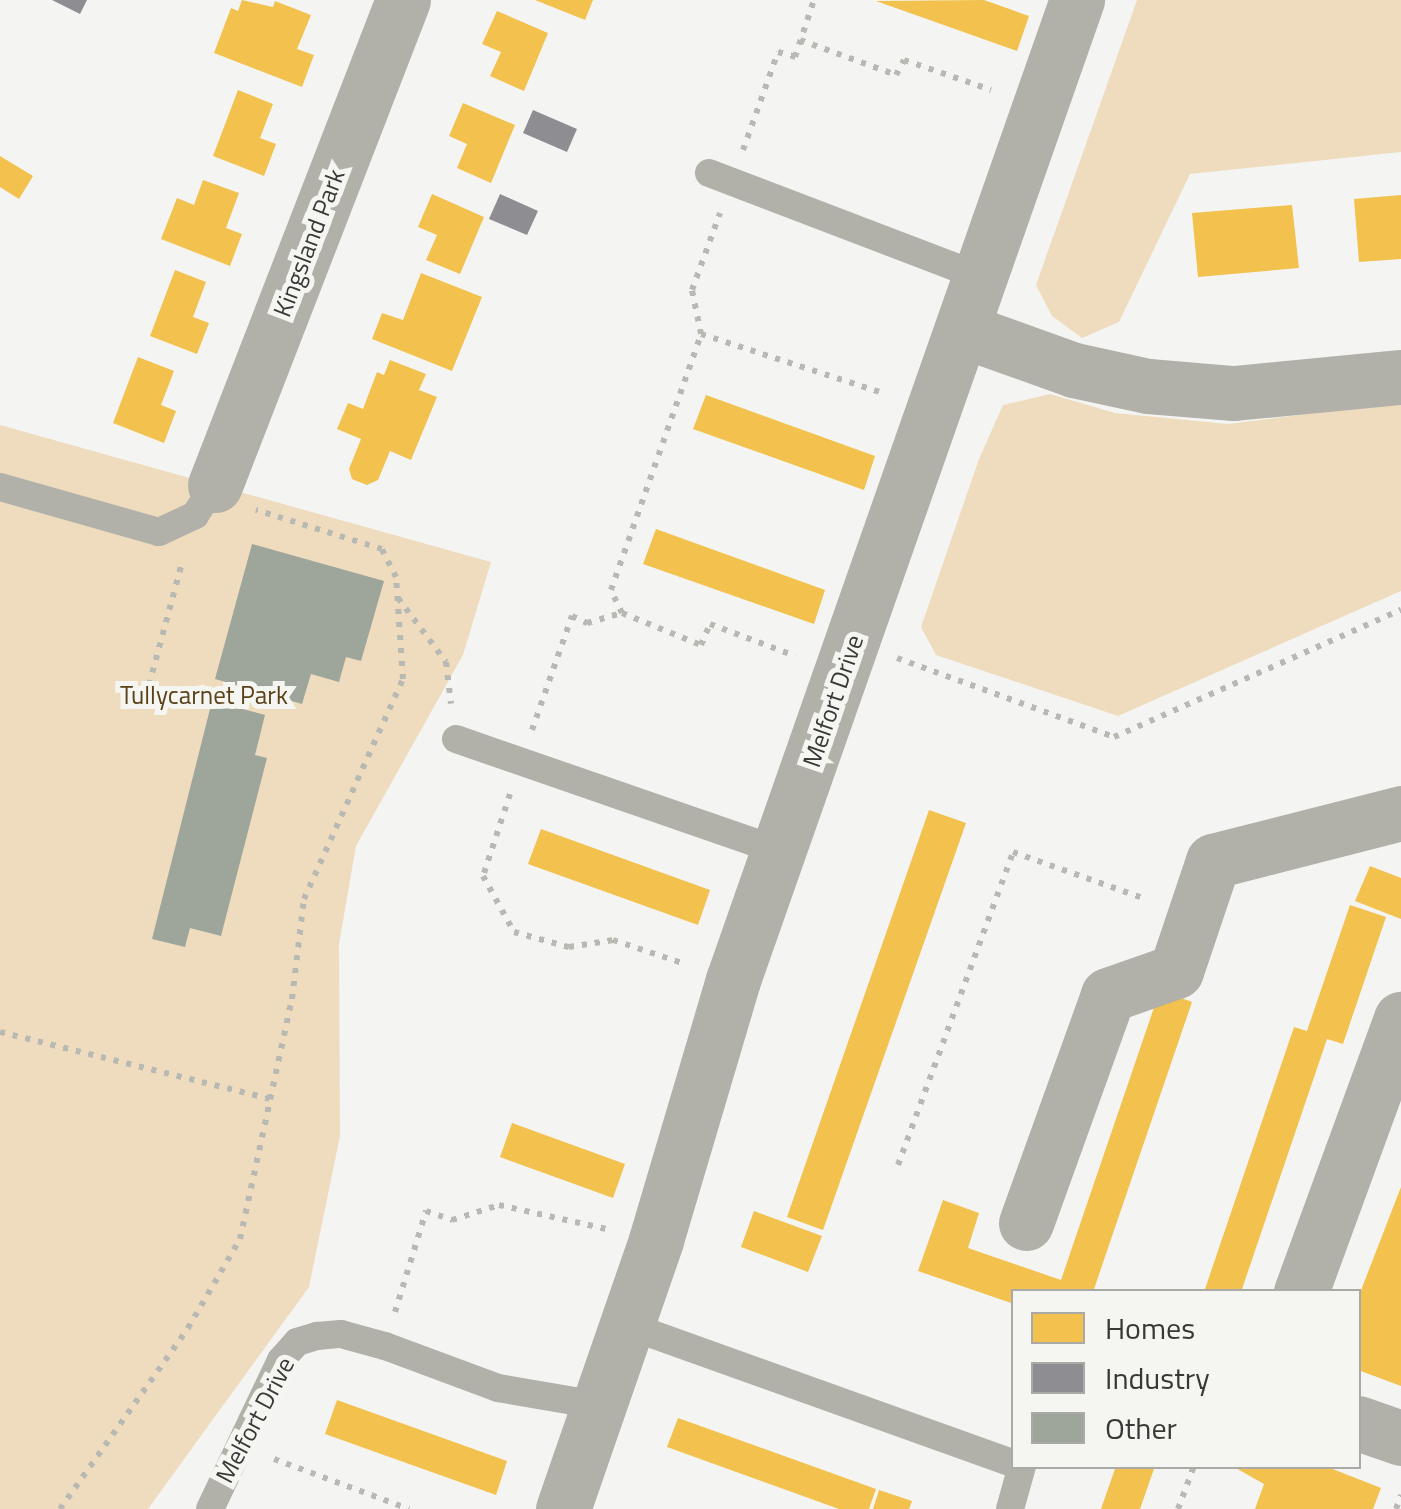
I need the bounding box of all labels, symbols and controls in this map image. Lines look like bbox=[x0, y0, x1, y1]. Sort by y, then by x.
street label: Kingsland Park bbox=[267, 165, 351, 321]
street label: Melfort Drive bbox=[796, 631, 870, 771]
park label: Tullycarnet Park bbox=[120, 680, 288, 710]
legend bbox=[1011, 1289, 1361, 1469]
text: Homes bbox=[1105, 1305, 1195, 1351]
street label: Melfort Drive bbox=[209, 1352, 301, 1488]
text: Industry bbox=[1105, 1355, 1210, 1401]
text: Other bbox=[1105, 1405, 1177, 1451]

